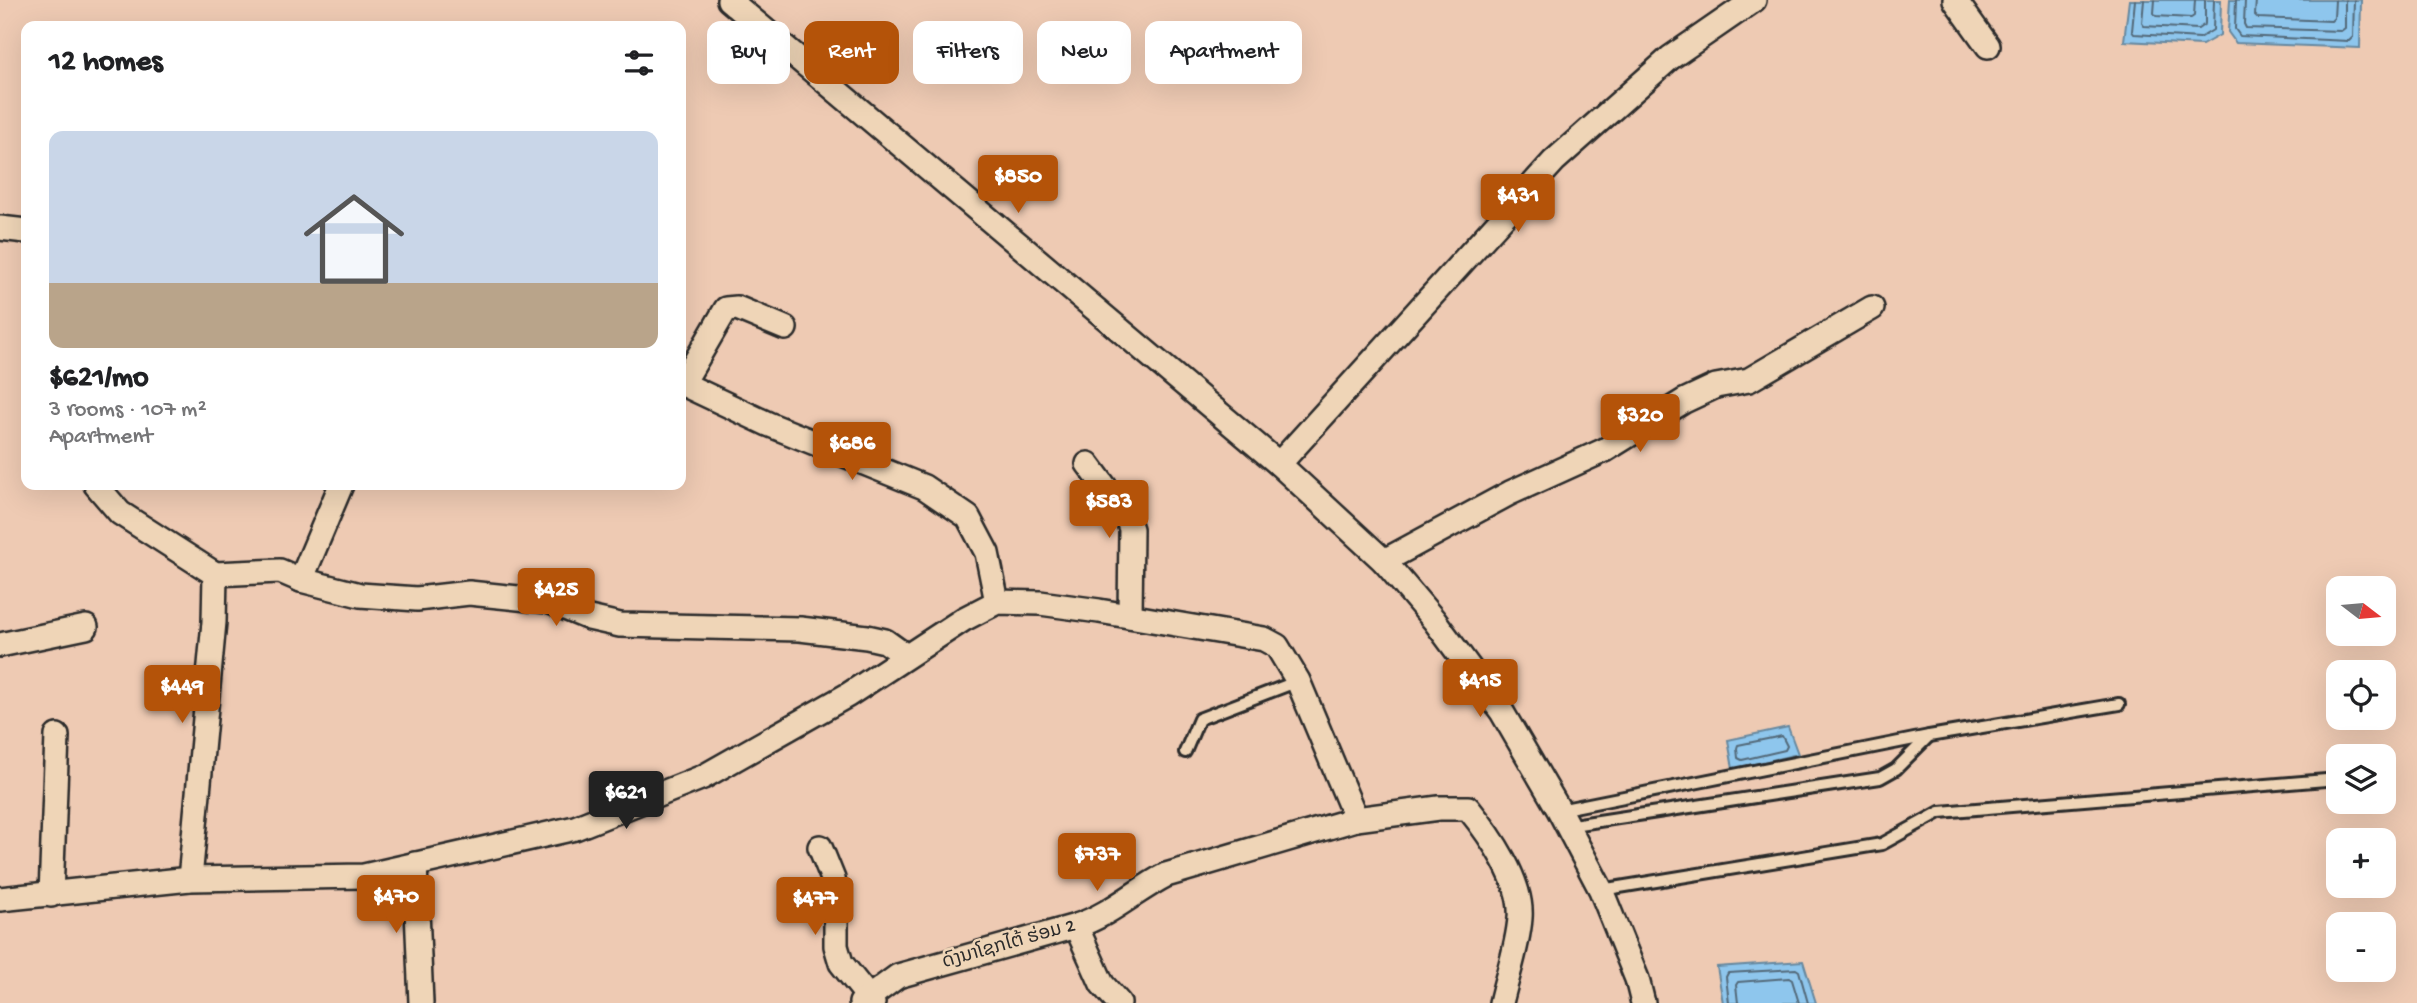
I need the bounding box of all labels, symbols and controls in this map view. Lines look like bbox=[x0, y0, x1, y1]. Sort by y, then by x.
chip: Buy bbox=[707, 21, 790, 84]
chip: Rent bbox=[804, 21, 899, 84]
chip: Filters bbox=[913, 21, 1023, 84]
chip: New bbox=[1037, 21, 1131, 84]
chip: Apartment bbox=[1145, 21, 1302, 84]
icon: filters bbox=[620, 44, 658, 82]
text: 12 homes bbox=[49, 46, 162, 81]
pin: $850 bbox=[977, 156, 1059, 215]
text: $850 bbox=[994, 164, 1042, 191]
pin: $431 bbox=[1477, 174, 1559, 234]
icon: home bbox=[291, 176, 417, 302]
text: $431 bbox=[1497, 183, 1539, 210]
text: $621/mo bbox=[49, 362, 149, 397]
pin: $320 bbox=[1599, 394, 1681, 454]
text: 3 rooms · 107 m² bbox=[49, 397, 207, 424]
text: $320 bbox=[1617, 403, 1663, 430]
pin: $686 bbox=[811, 422, 893, 482]
text: Apartment bbox=[49, 424, 153, 451]
text: $686 bbox=[829, 431, 875, 458]
pin: $583 bbox=[1068, 480, 1150, 540]
text: $583 bbox=[1086, 489, 1132, 516]
pin: $425 bbox=[515, 568, 597, 628]
north arrow bbox=[2326, 576, 2396, 646]
map controls bbox=[2326, 576, 2396, 982]
text: $425 bbox=[534, 577, 578, 604]
pin: $415 bbox=[1439, 660, 1521, 719]
button: locate bbox=[2326, 660, 2396, 730]
pin: $449 bbox=[141, 666, 223, 725]
text: $415 bbox=[1459, 668, 1501, 695]
text: $449 bbox=[160, 674, 204, 701]
button: layers bbox=[2326, 744, 2396, 814]
pin: $621 bbox=[585, 772, 667, 831]
text: $621 bbox=[605, 780, 647, 807]
button: + bbox=[2326, 828, 2396, 898]
pin: $737 bbox=[1056, 834, 1138, 893]
text: $737 bbox=[1074, 842, 1120, 869]
pin: $470 bbox=[355, 876, 437, 935]
pin: $477 bbox=[774, 878, 856, 937]
text: $470 bbox=[373, 884, 419, 911]
text: $477 bbox=[792, 886, 838, 913]
button: − bbox=[2326, 912, 2396, 982]
street label: ດົງນາໂຊກໄຕ້ ຮ່ອມ 2 bbox=[939, 913, 1078, 975]

